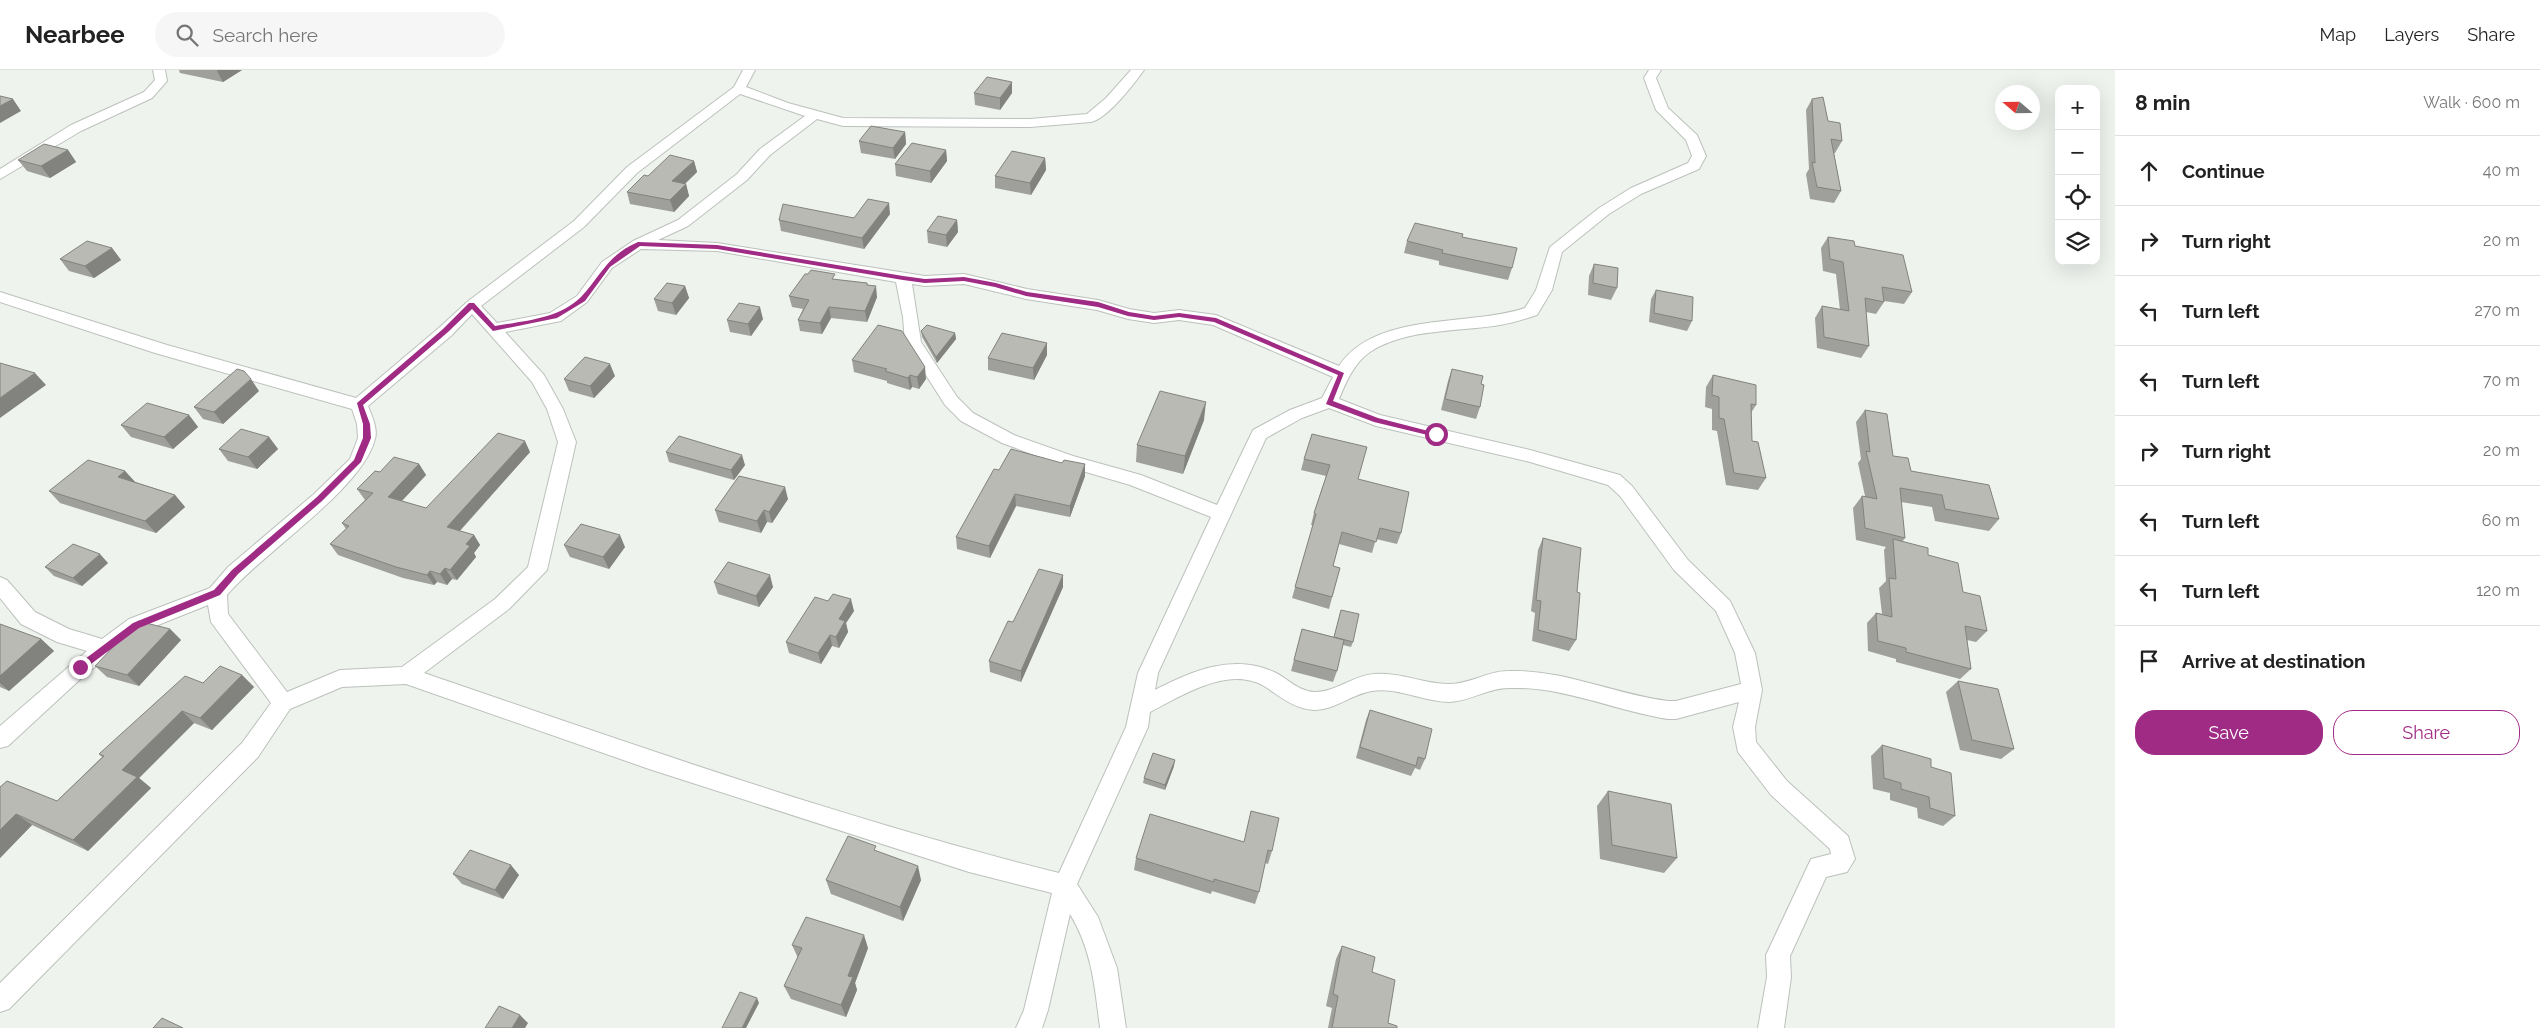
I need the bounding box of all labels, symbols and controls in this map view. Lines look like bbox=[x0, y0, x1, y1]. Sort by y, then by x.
search box bbox=[155, 12, 505, 57]
text: Nearbee bbox=[25, 20, 125, 49]
icon: search bbox=[173, 21, 201, 49]
text: Search here bbox=[213, 24, 318, 46]
text: Map bbox=[2320, 24, 2356, 45]
text: Layers bbox=[2384, 24, 2439, 45]
text: Share bbox=[2467, 24, 2515, 45]
north arrow bbox=[1995, 85, 2040, 130]
map controls bbox=[2055, 85, 2100, 265]
button: + bbox=[2055, 85, 2100, 130]
text: 8 min bbox=[2135, 90, 2190, 115]
text: Walk · 600 m bbox=[2423, 93, 2520, 112]
button: − bbox=[2055, 130, 2100, 175]
icon: ahead bbox=[2135, 157, 2163, 185]
text: Continue bbox=[2182, 160, 2265, 182]
text: 40 m bbox=[2483, 161, 2520, 180]
button: locate bbox=[2055, 175, 2100, 220]
button: layers bbox=[2055, 220, 2100, 265]
icon: right bbox=[2135, 227, 2163, 255]
text: Turn right bbox=[2182, 230, 2271, 252]
text: 20 m bbox=[2483, 231, 2520, 250]
icon: left bbox=[2135, 297, 2163, 325]
text: Turn left bbox=[2182, 300, 2259, 322]
text: 270 m bbox=[2475, 301, 2520, 320]
icon: left bbox=[2135, 367, 2163, 395]
text: Turn left bbox=[2182, 370, 2259, 392]
text: 70 m bbox=[2483, 371, 2520, 390]
route start bbox=[1425, 423, 1448, 446]
icon: right bbox=[2135, 437, 2163, 465]
text: Turn right bbox=[2182, 440, 2271, 462]
text: 20 m bbox=[2483, 441, 2520, 460]
icon: left bbox=[2135, 507, 2163, 535]
text: Turn left bbox=[2182, 510, 2259, 532]
text: 60 m bbox=[2482, 511, 2520, 530]
icon: left bbox=[2135, 577, 2163, 605]
text: Turn left bbox=[2182, 580, 2259, 602]
text: 120 m bbox=[2476, 581, 2520, 600]
icon: arrive bbox=[2135, 647, 2163, 675]
text: Arrive at destination bbox=[2182, 650, 2366, 672]
route end bbox=[69, 656, 92, 679]
button: Save bbox=[2135, 710, 2323, 755]
button: Share bbox=[2333, 710, 2520, 755]

